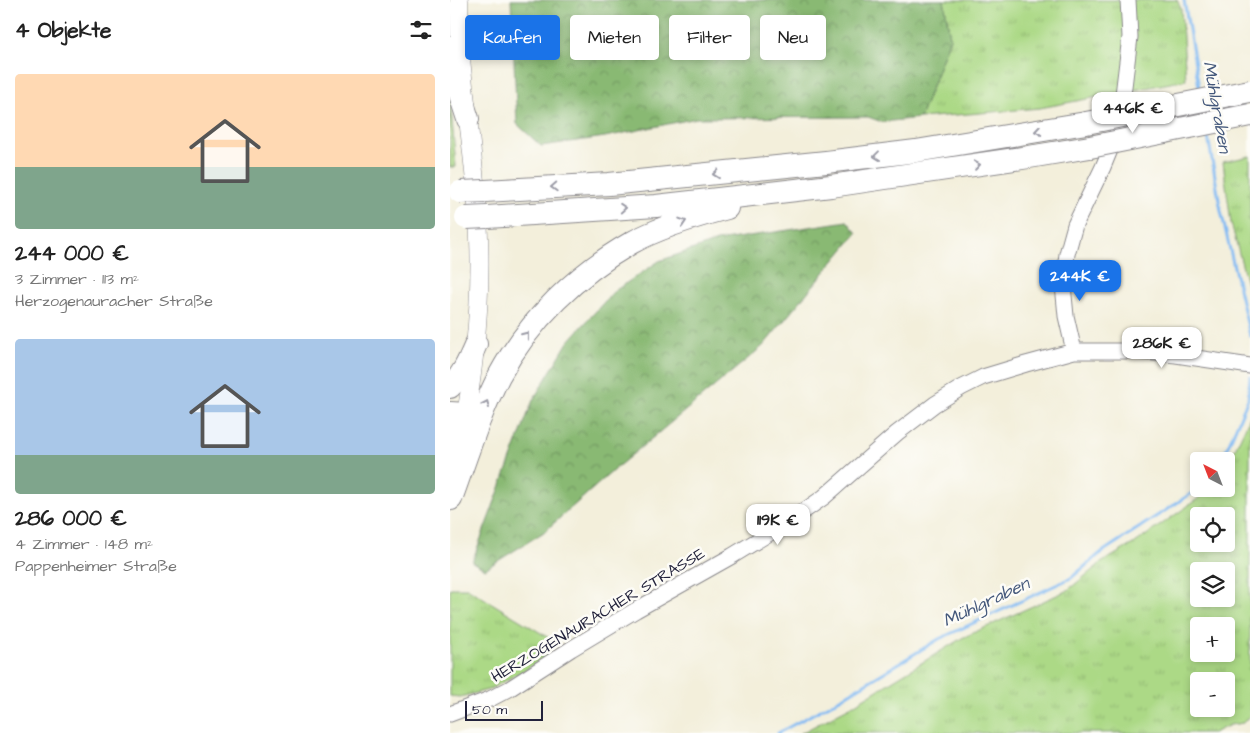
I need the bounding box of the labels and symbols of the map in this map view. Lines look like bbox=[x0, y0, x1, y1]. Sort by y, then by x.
water label: Mühlgraben bbox=[1196, 59, 1238, 157]
pin: 446K € bbox=[1092, 92, 1174, 134]
one-way arrow bbox=[1034, 126, 1042, 136]
one-way arrow bbox=[873, 150, 881, 161]
one-way arrow bbox=[974, 160, 982, 171]
one-way arrow bbox=[711, 168, 719, 179]
one-way arrow bbox=[550, 181, 558, 192]
one-way arrow bbox=[619, 202, 627, 213]
one-way arrow bbox=[678, 217, 687, 227]
pin: 244K € bbox=[1039, 260, 1121, 302]
pin: 286K € bbox=[1121, 326, 1203, 369]
one-way arrow bbox=[520, 332, 528, 341]
one-way arrow bbox=[480, 400, 491, 409]
north arrow bbox=[1190, 452, 1235, 498]
pin: 119K € bbox=[737, 504, 819, 546]
street label: HERZOGENAURACHER STRASSE bbox=[487, 542, 709, 688]
water label: Mühlgraben bbox=[939, 570, 1036, 634]
scale bar bbox=[465, 698, 542, 721]

